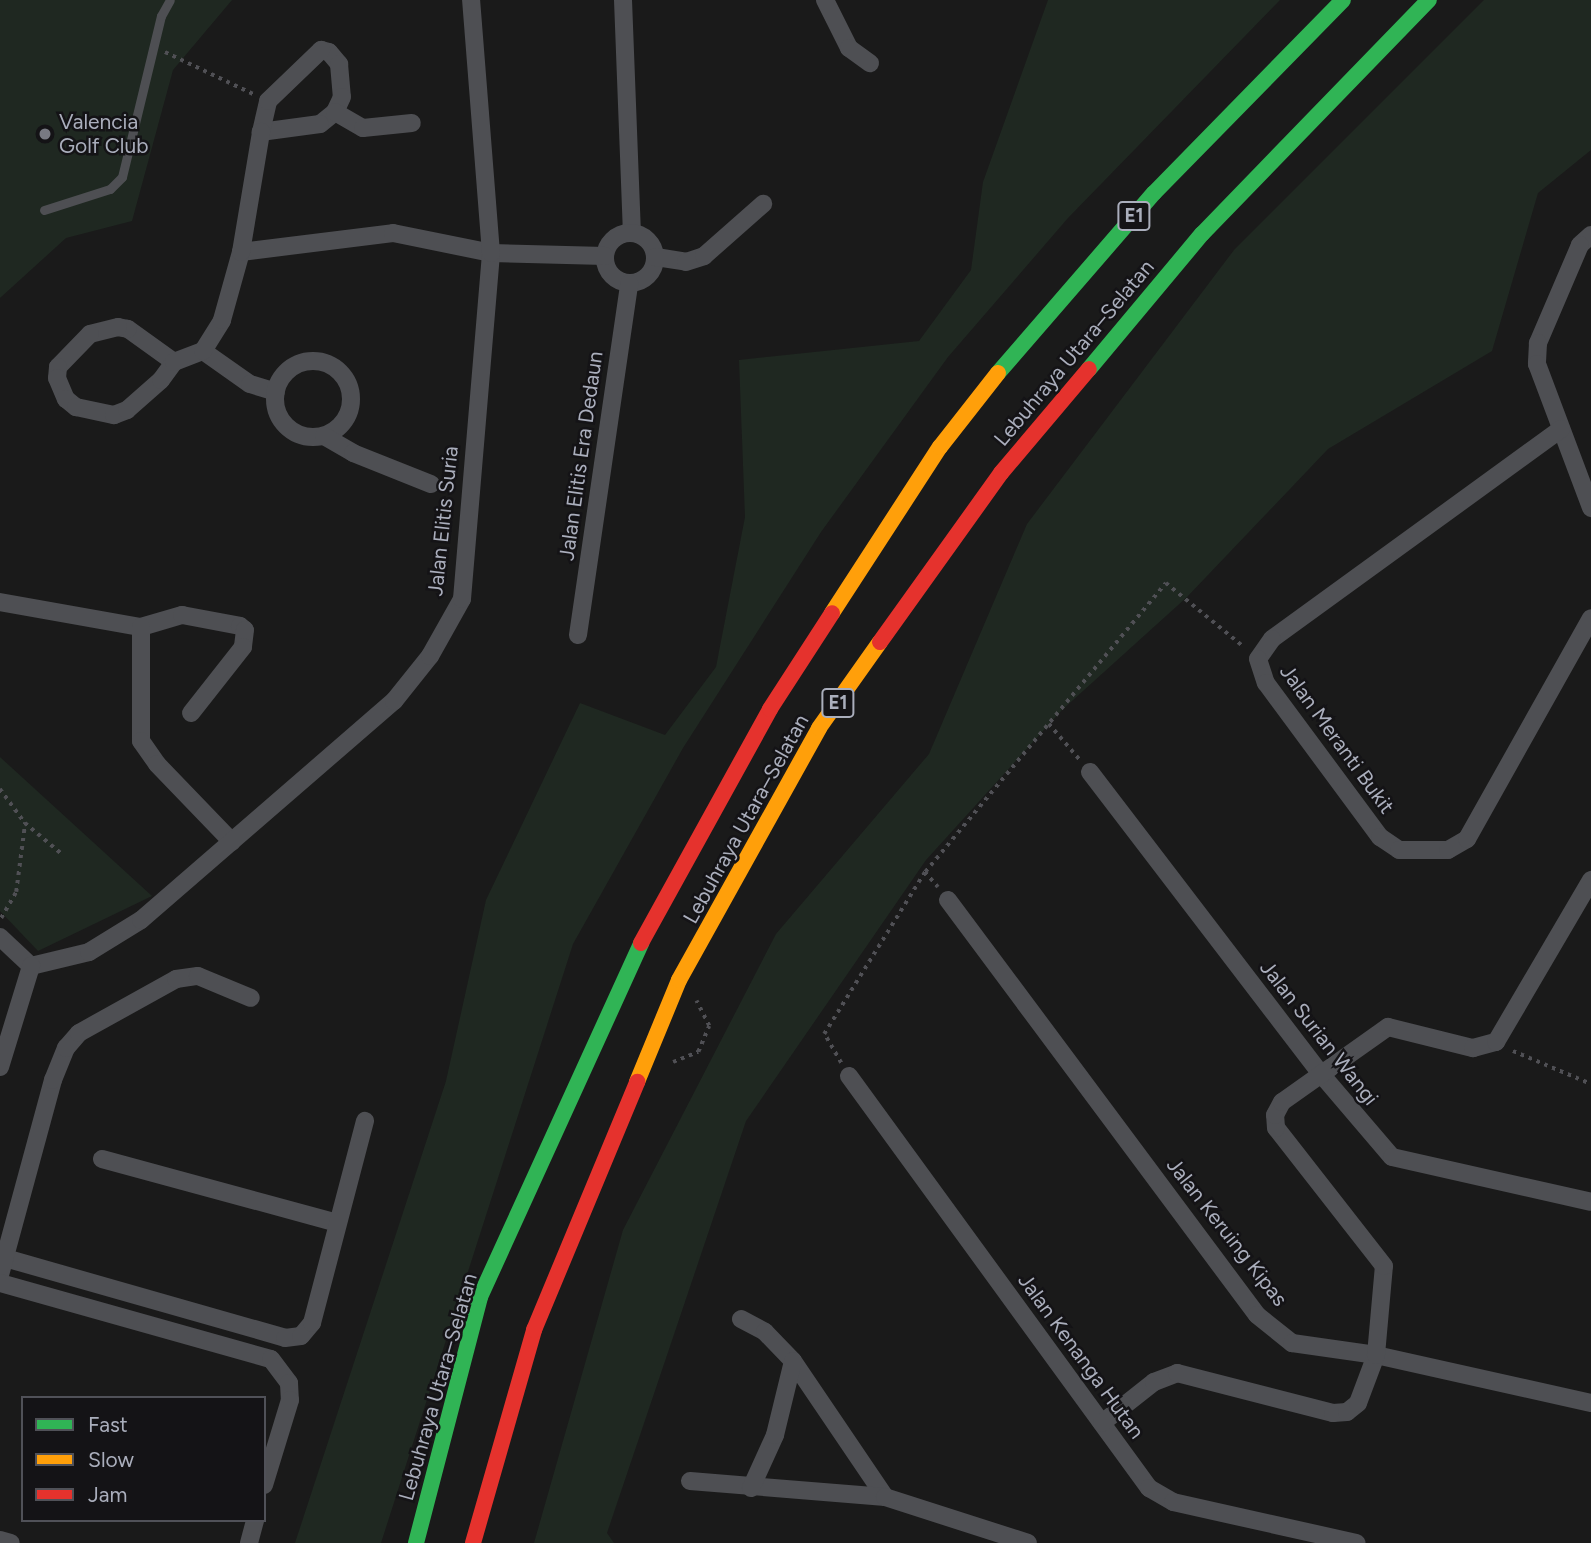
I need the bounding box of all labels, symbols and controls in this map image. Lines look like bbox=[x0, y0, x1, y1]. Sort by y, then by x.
place label: Valencia Golf Club bbox=[59, 109, 148, 159]
marker: Valencia Golf Club bbox=[37, 126, 53, 142]
road number: E1 bbox=[1116, 200, 1152, 232]
street label: Lebuhraya Utara–Selatan bbox=[989, 255, 1159, 451]
street label: Jalan Elitis Era Dedaun bbox=[554, 350, 608, 562]
street label: Jalan Elitis Suria bbox=[423, 445, 463, 597]
street label: Jalan Meranti Bukit bbox=[1274, 660, 1400, 818]
road number: E1 bbox=[820, 688, 856, 718]
street label: Lebuhraya Utara–Selatan bbox=[678, 710, 814, 928]
street label: Jalan Surian Wangi bbox=[1255, 956, 1383, 1110]
street label: Jalan Keruing Kipas bbox=[1161, 1153, 1293, 1311]
street label: Jalan Kenanga Hutan bbox=[1013, 1268, 1149, 1444]
street label: Lebuhraya Utara–Selatan bbox=[393, 1270, 483, 1504]
legend bbox=[21, 1396, 266, 1522]
text: Fast bbox=[88, 1412, 128, 1437]
text: Slow bbox=[88, 1447, 134, 1472]
text: Jam bbox=[88, 1482, 127, 1507]

